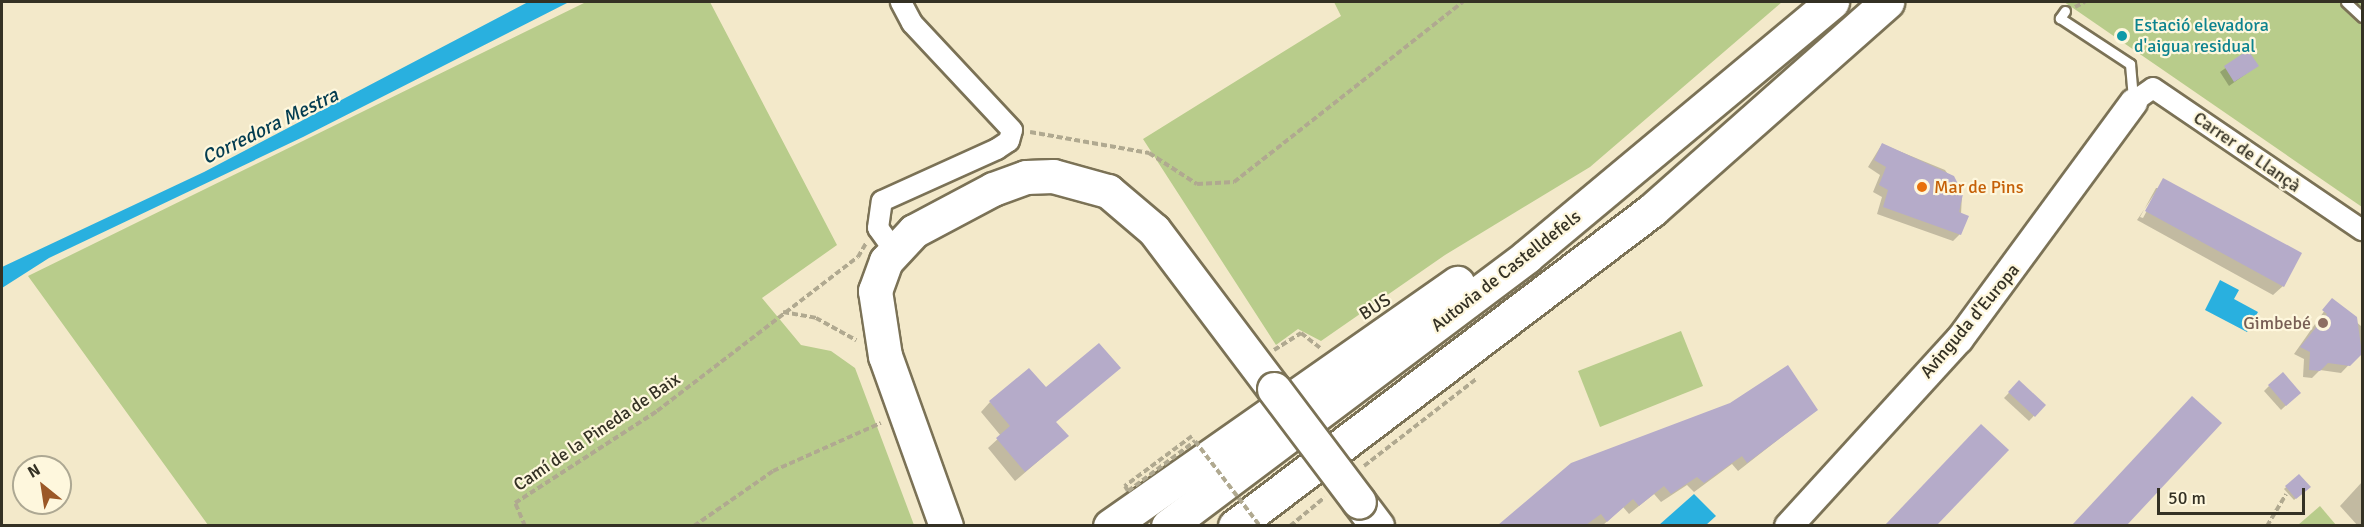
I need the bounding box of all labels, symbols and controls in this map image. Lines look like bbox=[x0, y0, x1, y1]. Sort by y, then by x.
place label: Estació elevadora d'aigua residual bbox=[2134, 15, 2269, 57]
marker: Estació elevadora d'aigua residual bbox=[2115, 29, 2129, 43]
water label: Corredora Mestra bbox=[198, 83, 342, 169]
street label: Carrer de Llançà bbox=[2189, 107, 2305, 197]
place label: Mar de Pins bbox=[1934, 176, 2024, 198]
marker: Mar de Pins bbox=[1915, 180, 1929, 194]
street label: Autovia de Castelldefels bbox=[1427, 206, 1585, 336]
street label: Avinguda d'Europa bbox=[1916, 259, 2024, 383]
street label: BUS bbox=[1355, 289, 1395, 325]
place label: Gimbebé bbox=[2243, 312, 2311, 334]
marker: Gimbebé bbox=[2316, 316, 2330, 330]
street label: Camí de la Pineda de Baix bbox=[510, 368, 684, 496]
north arrow bbox=[12, 455, 72, 515]
text: N bbox=[24, 460, 44, 483]
scale bar bbox=[2160, 476, 2308, 514]
text: 50 m bbox=[2168, 487, 2206, 509]

